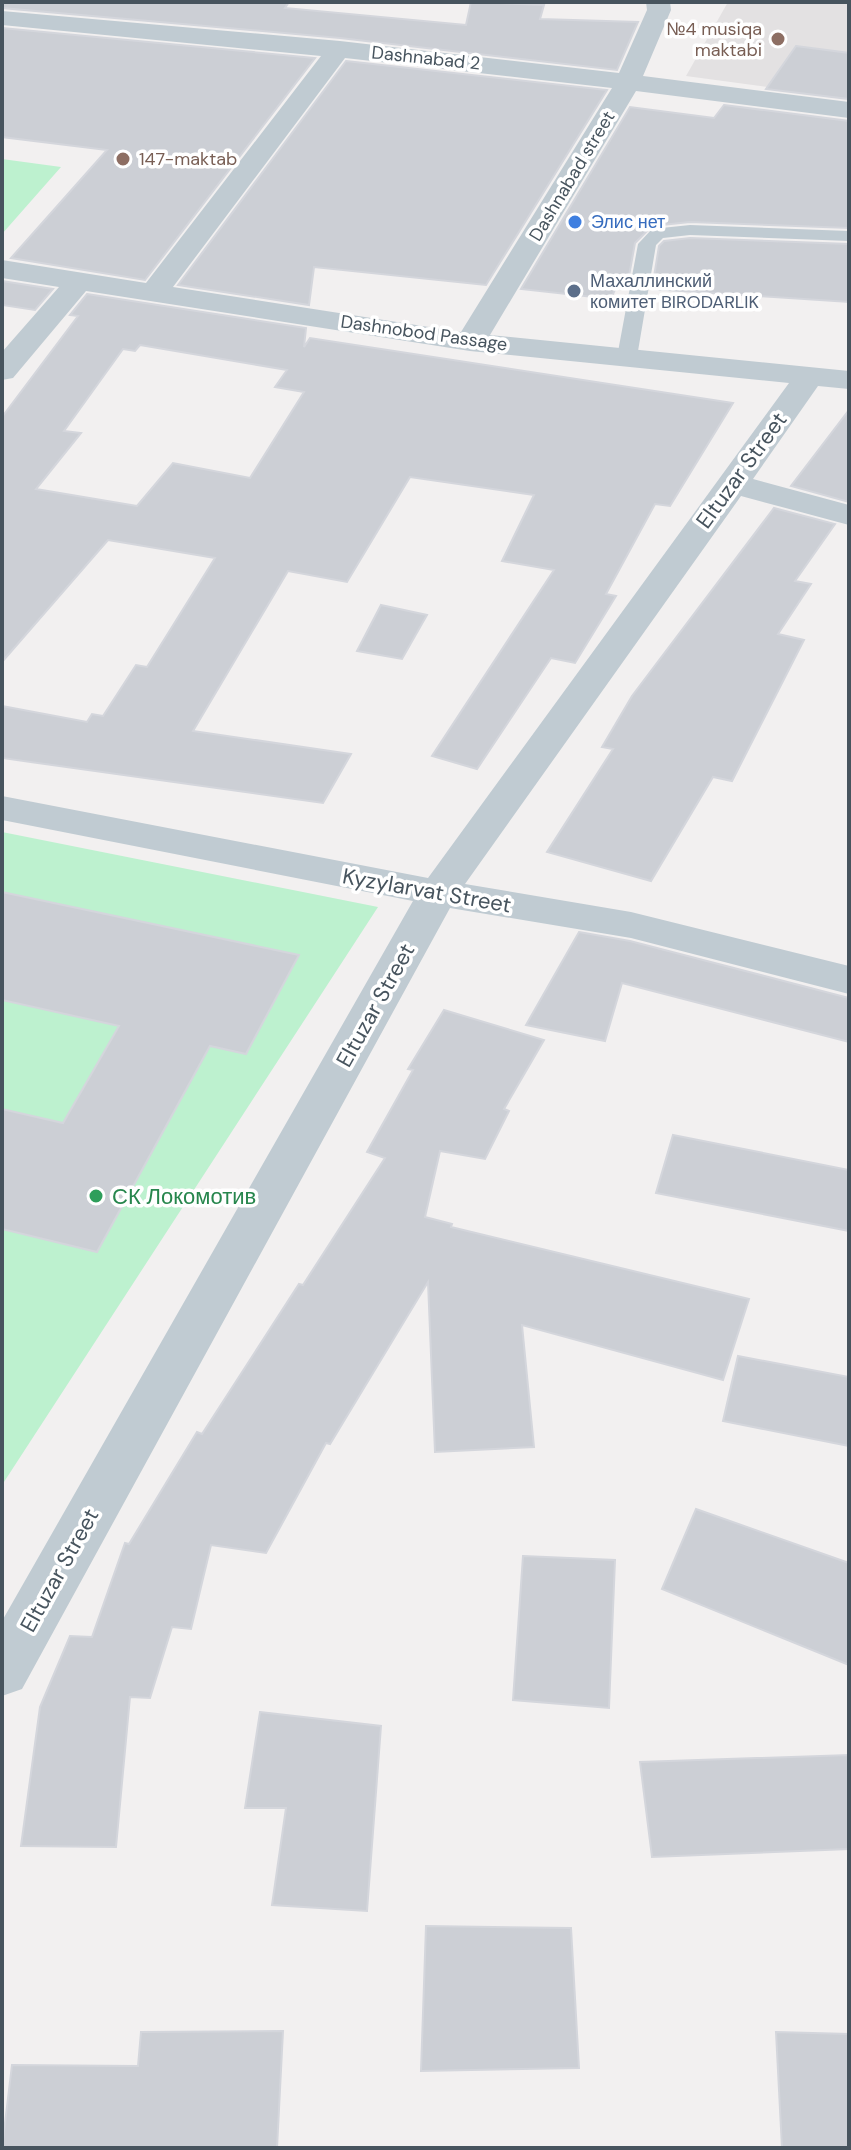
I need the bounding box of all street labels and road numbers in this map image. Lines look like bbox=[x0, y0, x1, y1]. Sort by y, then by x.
street label: Dashnabad 2 bbox=[370, 40, 482, 76]
street label: Dashnabad street bbox=[524, 106, 620, 246]
street label: Dashnobod Passage bbox=[339, 309, 509, 357]
street label: Eltuzar Street bbox=[689, 406, 793, 534]
street label: Kyzylarvat Street bbox=[340, 861, 514, 920]
street label: Eltuzar Street bbox=[330, 938, 421, 1072]
street label: Eltuzar Street bbox=[14, 1503, 105, 1637]

